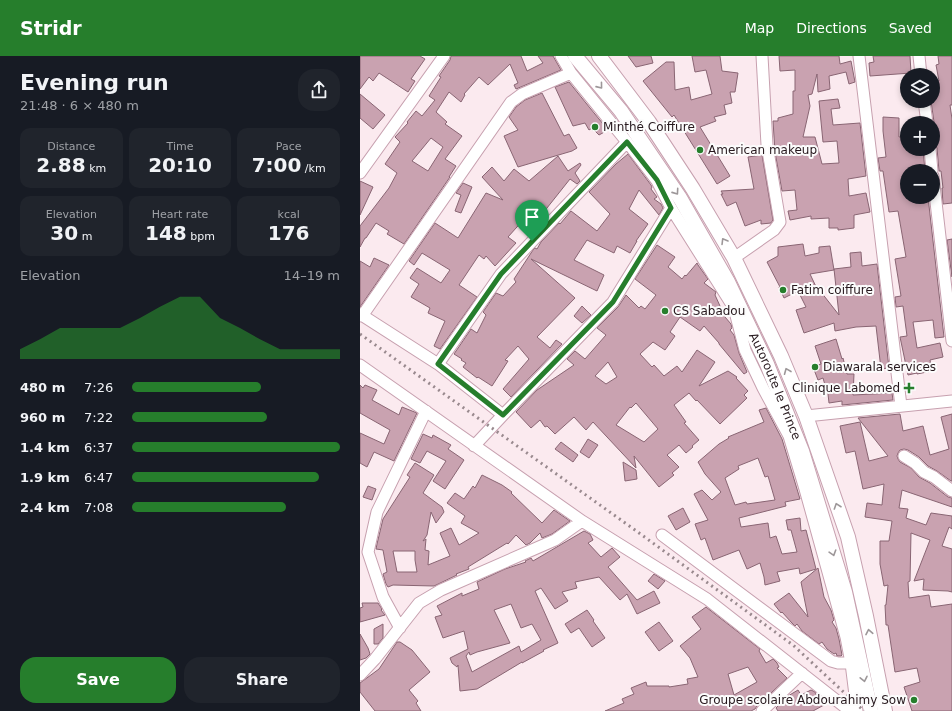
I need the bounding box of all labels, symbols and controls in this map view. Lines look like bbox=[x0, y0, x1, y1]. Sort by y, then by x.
text: Stridr bbox=[20, 17, 82, 39]
text: Map bbox=[745, 20, 774, 36]
text: Directions bbox=[796, 20, 867, 36]
text: Saved bbox=[889, 20, 932, 36]
map controls bbox=[900, 68, 940, 204]
button: layers bbox=[900, 68, 940, 108]
button: share bbox=[298, 69, 340, 111]
text: Evening run bbox=[20, 70, 169, 95]
one-way arrow bbox=[595, 82, 602, 89]
text: 21:48 · 6 × 480 m bbox=[20, 98, 139, 113]
button: + bbox=[900, 116, 940, 156]
place label: Minthé Coiffure bbox=[603, 120, 695, 134]
marker: Minthé Coiffure bbox=[590, 122, 600, 132]
text: Distance bbox=[47, 140, 95, 153]
text: Time bbox=[167, 140, 193, 153]
text: Pace bbox=[276, 140, 302, 153]
place label: American makeup bbox=[708, 143, 817, 157]
marker: American makeup bbox=[695, 145, 705, 155]
text: 2.88 bbox=[36, 153, 86, 177]
text: 20:10 bbox=[148, 153, 212, 177]
text: 7:00 bbox=[252, 153, 301, 177]
text: km bbox=[86, 162, 106, 175]
text: /km bbox=[301, 162, 326, 175]
button: − bbox=[900, 164, 940, 204]
one-way arrow bbox=[671, 187, 678, 194]
pin bbox=[515, 200, 549, 241]
icon: arrive bbox=[521, 206, 543, 228]
text: Elevation bbox=[46, 208, 97, 221]
text: Heart rate bbox=[152, 208, 208, 221]
text: kcal bbox=[278, 208, 300, 221]
text: 30 bbox=[50, 221, 78, 245]
text: 148 bbox=[145, 221, 187, 245]
text: 176 bbox=[268, 221, 310, 245]
text: m bbox=[78, 230, 92, 243]
text: bpm bbox=[187, 230, 215, 243]
one-way arrow bbox=[722, 238, 729, 245]
text: Elevation bbox=[20, 268, 80, 283]
text: 14–19 m bbox=[284, 268, 340, 283]
place label: Fatim coiffure bbox=[791, 283, 873, 297]
marker: Fatim coiffure bbox=[778, 285, 788, 295]
place label: CS Sabadou bbox=[673, 304, 745, 318]
marker: CS Sabadou bbox=[660, 306, 670, 316]
street label: Autoroute le Prince bbox=[746, 330, 804, 442]
place label: Diawarala services bbox=[823, 360, 936, 374]
marker: Diawarala services bbox=[810, 362, 820, 372]
one-way arrow bbox=[784, 367, 792, 374]
text: 480 m bbox=[20, 380, 65, 395]
text: 7:26 bbox=[84, 380, 113, 395]
place label: Clinique Labomed bbox=[792, 381, 900, 395]
marker: Clinique Labomed bbox=[903, 382, 915, 394]
text: 960 m bbox=[20, 410, 65, 425]
text: 7:22 bbox=[84, 410, 113, 425]
text: 1.4 km bbox=[20, 440, 70, 455]
text: 6:37 bbox=[84, 440, 113, 455]
text: 1.9 km bbox=[20, 470, 70, 485]
text: 6:47 bbox=[84, 470, 113, 485]
text: 2.4 km bbox=[20, 500, 70, 515]
text: 7:08 bbox=[84, 500, 113, 515]
one-way arrow bbox=[833, 502, 842, 509]
one-way arrow bbox=[829, 550, 837, 557]
one-way arrow bbox=[865, 628, 874, 635]
button: Save bbox=[20, 657, 176, 703]
button: Share bbox=[184, 657, 340, 703]
one-way arrow bbox=[860, 676, 868, 683]
place label: Groupe scolaire Abdourahimy Sow bbox=[699, 693, 906, 707]
marker: Groupe scolaire Abdourahimy Sow bbox=[909, 695, 919, 705]

